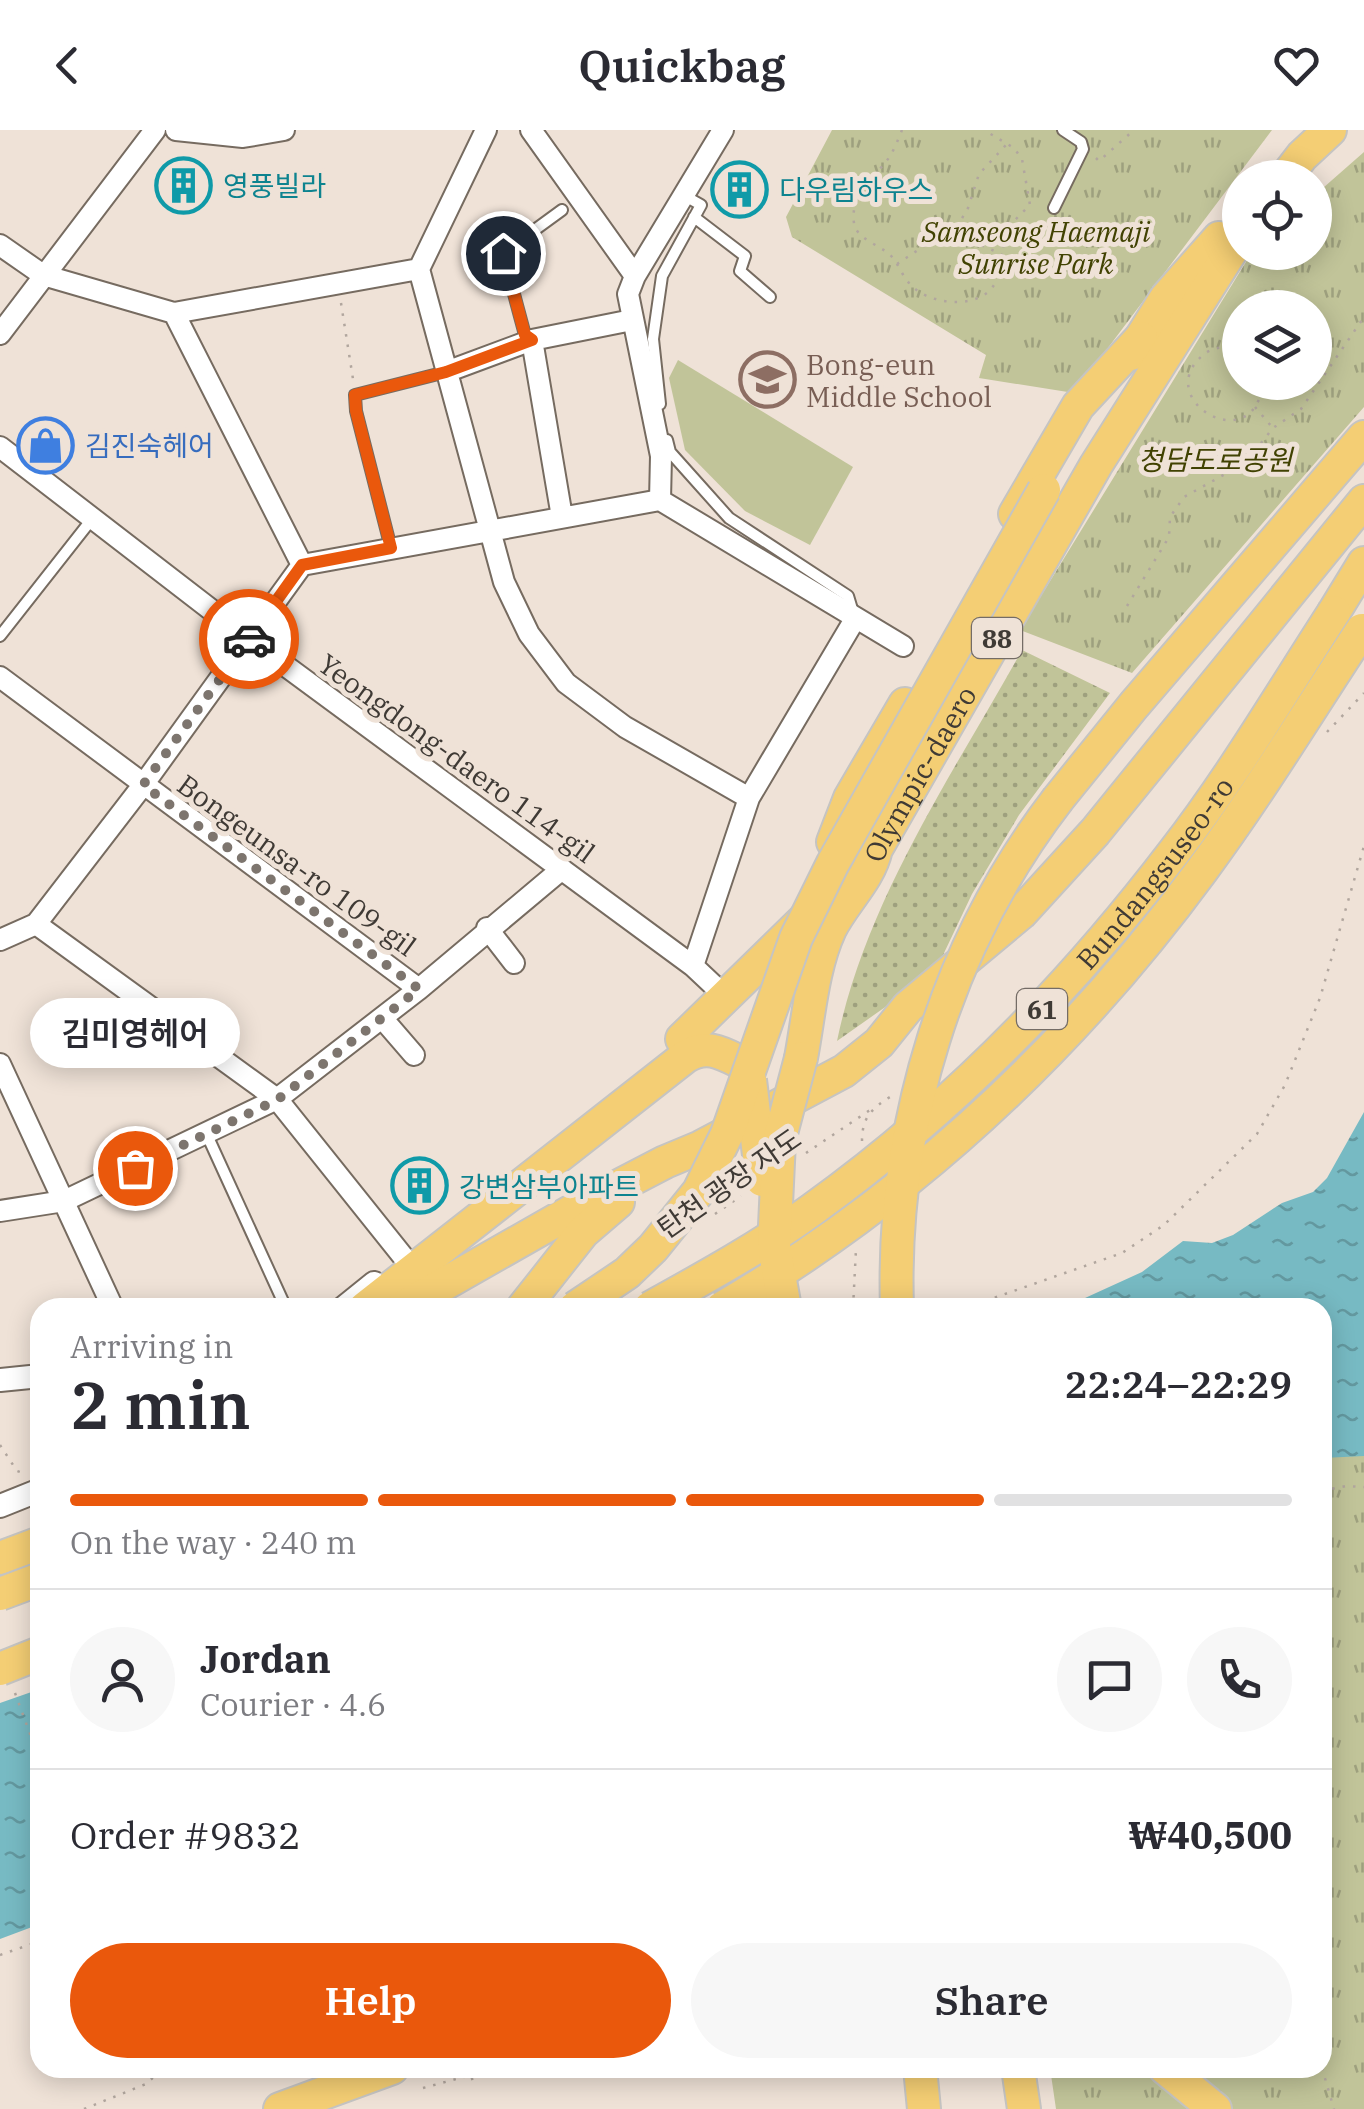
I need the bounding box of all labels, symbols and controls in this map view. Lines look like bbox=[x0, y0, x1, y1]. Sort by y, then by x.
text: Quickbag bbox=[578, 36, 786, 94]
icon: back bbox=[40, 38, 95, 93]
icon: heart bbox=[1269, 38, 1324, 93]
building icon: 영풍빌라 bbox=[154, 155, 214, 215]
building icon: 다우림하우스 bbox=[710, 159, 770, 219]
map controls bbox=[1222, 160, 1332, 400]
button: locate bbox=[1222, 160, 1332, 270]
place label: 영풍빌라 bbox=[223, 167, 326, 204]
place label: 다우림하우스 bbox=[779, 171, 934, 208]
pin bbox=[461, 211, 546, 296]
park label: Samseong Haemaji Sunrise Park bbox=[921, 213, 1151, 282]
icon: home bbox=[476, 226, 531, 281]
button: layers bbox=[1222, 290, 1332, 400]
place label: Bong-eun Middle School bbox=[806, 346, 992, 415]
school or university icon: Bong-eun Middle School bbox=[737, 350, 797, 410]
shop icon: 김진숙헤어 bbox=[16, 415, 76, 475]
place label: 김진숙헤어 bbox=[85, 427, 214, 464]
park label: 청담도로공원 bbox=[1138, 441, 1295, 478]
courier bbox=[199, 589, 299, 689]
icon: car bbox=[222, 612, 277, 667]
road number: 88 bbox=[972, 618, 1022, 658]
street label: Yeongdong-daero 114-gil bbox=[311, 645, 603, 871]
street label: Olympic-daero bbox=[855, 679, 984, 865]
street label: Bongeunsa-ro 109-gil bbox=[170, 766, 424, 964]
street label: Bundangsuseo-ro bbox=[1068, 770, 1241, 977]
road number: 61 bbox=[1017, 989, 1067, 1029]
callout: 김미영헤어 bbox=[30, 998, 240, 1068]
text: 김미영헤어 bbox=[61, 1012, 209, 1054]
street label: 탄천 광장 자도 bbox=[650, 1120, 808, 1246]
pin bbox=[93, 1126, 178, 1211]
icon: bag bbox=[108, 1141, 163, 1196]
building icon: 강변삼부아파트 bbox=[390, 1156, 450, 1216]
place label: 강변삼부아파트 bbox=[459, 1168, 639, 1205]
text: Arriving in bbox=[70, 1325, 233, 1367]
text: 22:24–22:29 bbox=[1065, 1359, 1292, 1408]
text: 2 min bbox=[70, 1362, 251, 1447]
text: On the way · 240 m bbox=[70, 1521, 356, 1563]
button: person bbox=[70, 1627, 175, 1732]
button: chat bbox=[1057, 1627, 1162, 1732]
button: phone bbox=[1187, 1627, 1292, 1732]
text: Jordan bbox=[200, 1634, 331, 1683]
text: Courier · 4.6 bbox=[200, 1683, 386, 1725]
text: Order #9832 bbox=[70, 1810, 301, 1859]
text: ₩40,500 bbox=[1128, 1810, 1292, 1859]
button: Help bbox=[70, 1943, 671, 2058]
button: Share bbox=[691, 1943, 1292, 2058]

